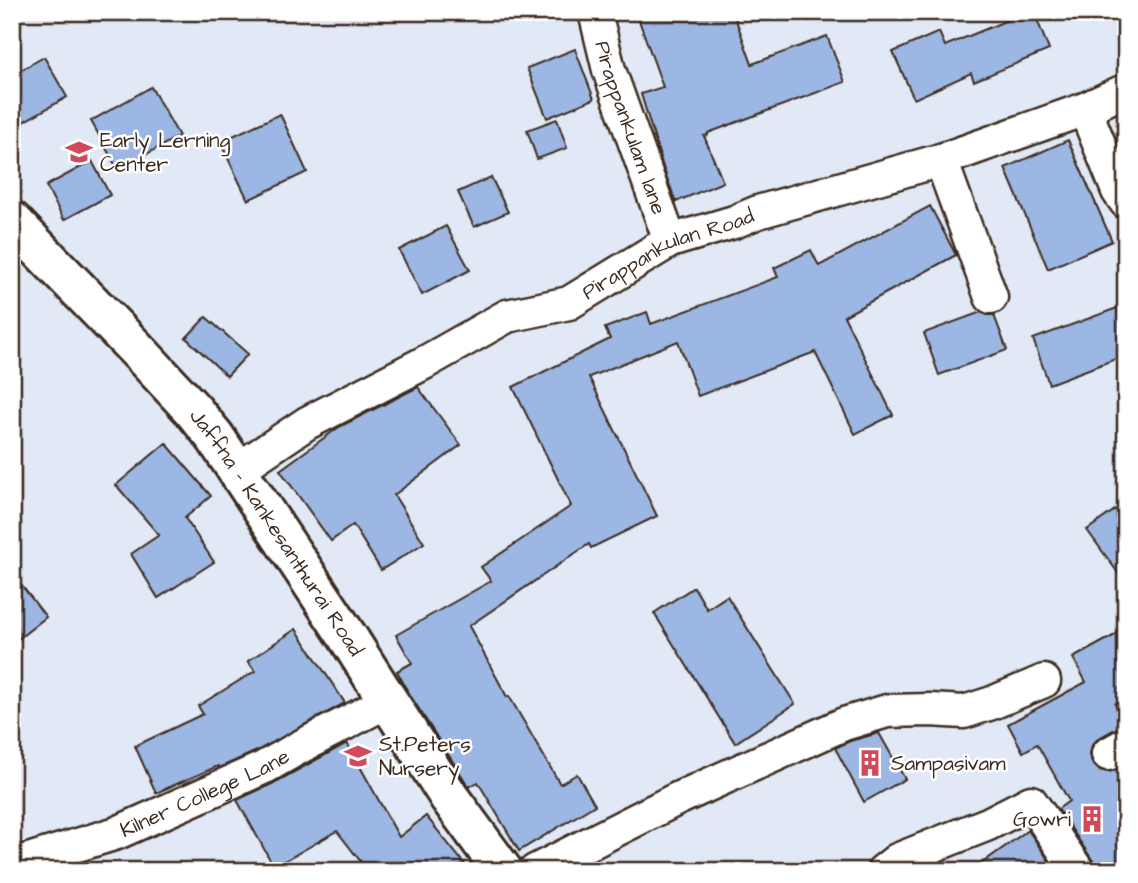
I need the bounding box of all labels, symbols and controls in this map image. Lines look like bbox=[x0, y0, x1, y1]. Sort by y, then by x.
street label: Pirappankulam lane bbox=[588, 38, 674, 218]
place label: Early Lerning Center bbox=[100, 126, 231, 179]
school or university icon: Early Lerning Center bbox=[64, 137, 94, 167]
street label: Pirappankulan Road bbox=[576, 201, 759, 306]
street label: Jaffna - Kankesanthurai Road bbox=[183, 402, 371, 662]
place label: St.Peters Nursery bbox=[379, 730, 471, 785]
school or university icon: St.Peters Nursery bbox=[343, 741, 373, 771]
street label: Kilner College Lane bbox=[115, 742, 295, 844]
building icon: Sampasivam bbox=[855, 748, 885, 778]
place label: Sampasivam bbox=[891, 749, 1006, 779]
building icon: Gowri bbox=[1077, 804, 1107, 834]
place label: Gowri bbox=[1013, 805, 1071, 834]

